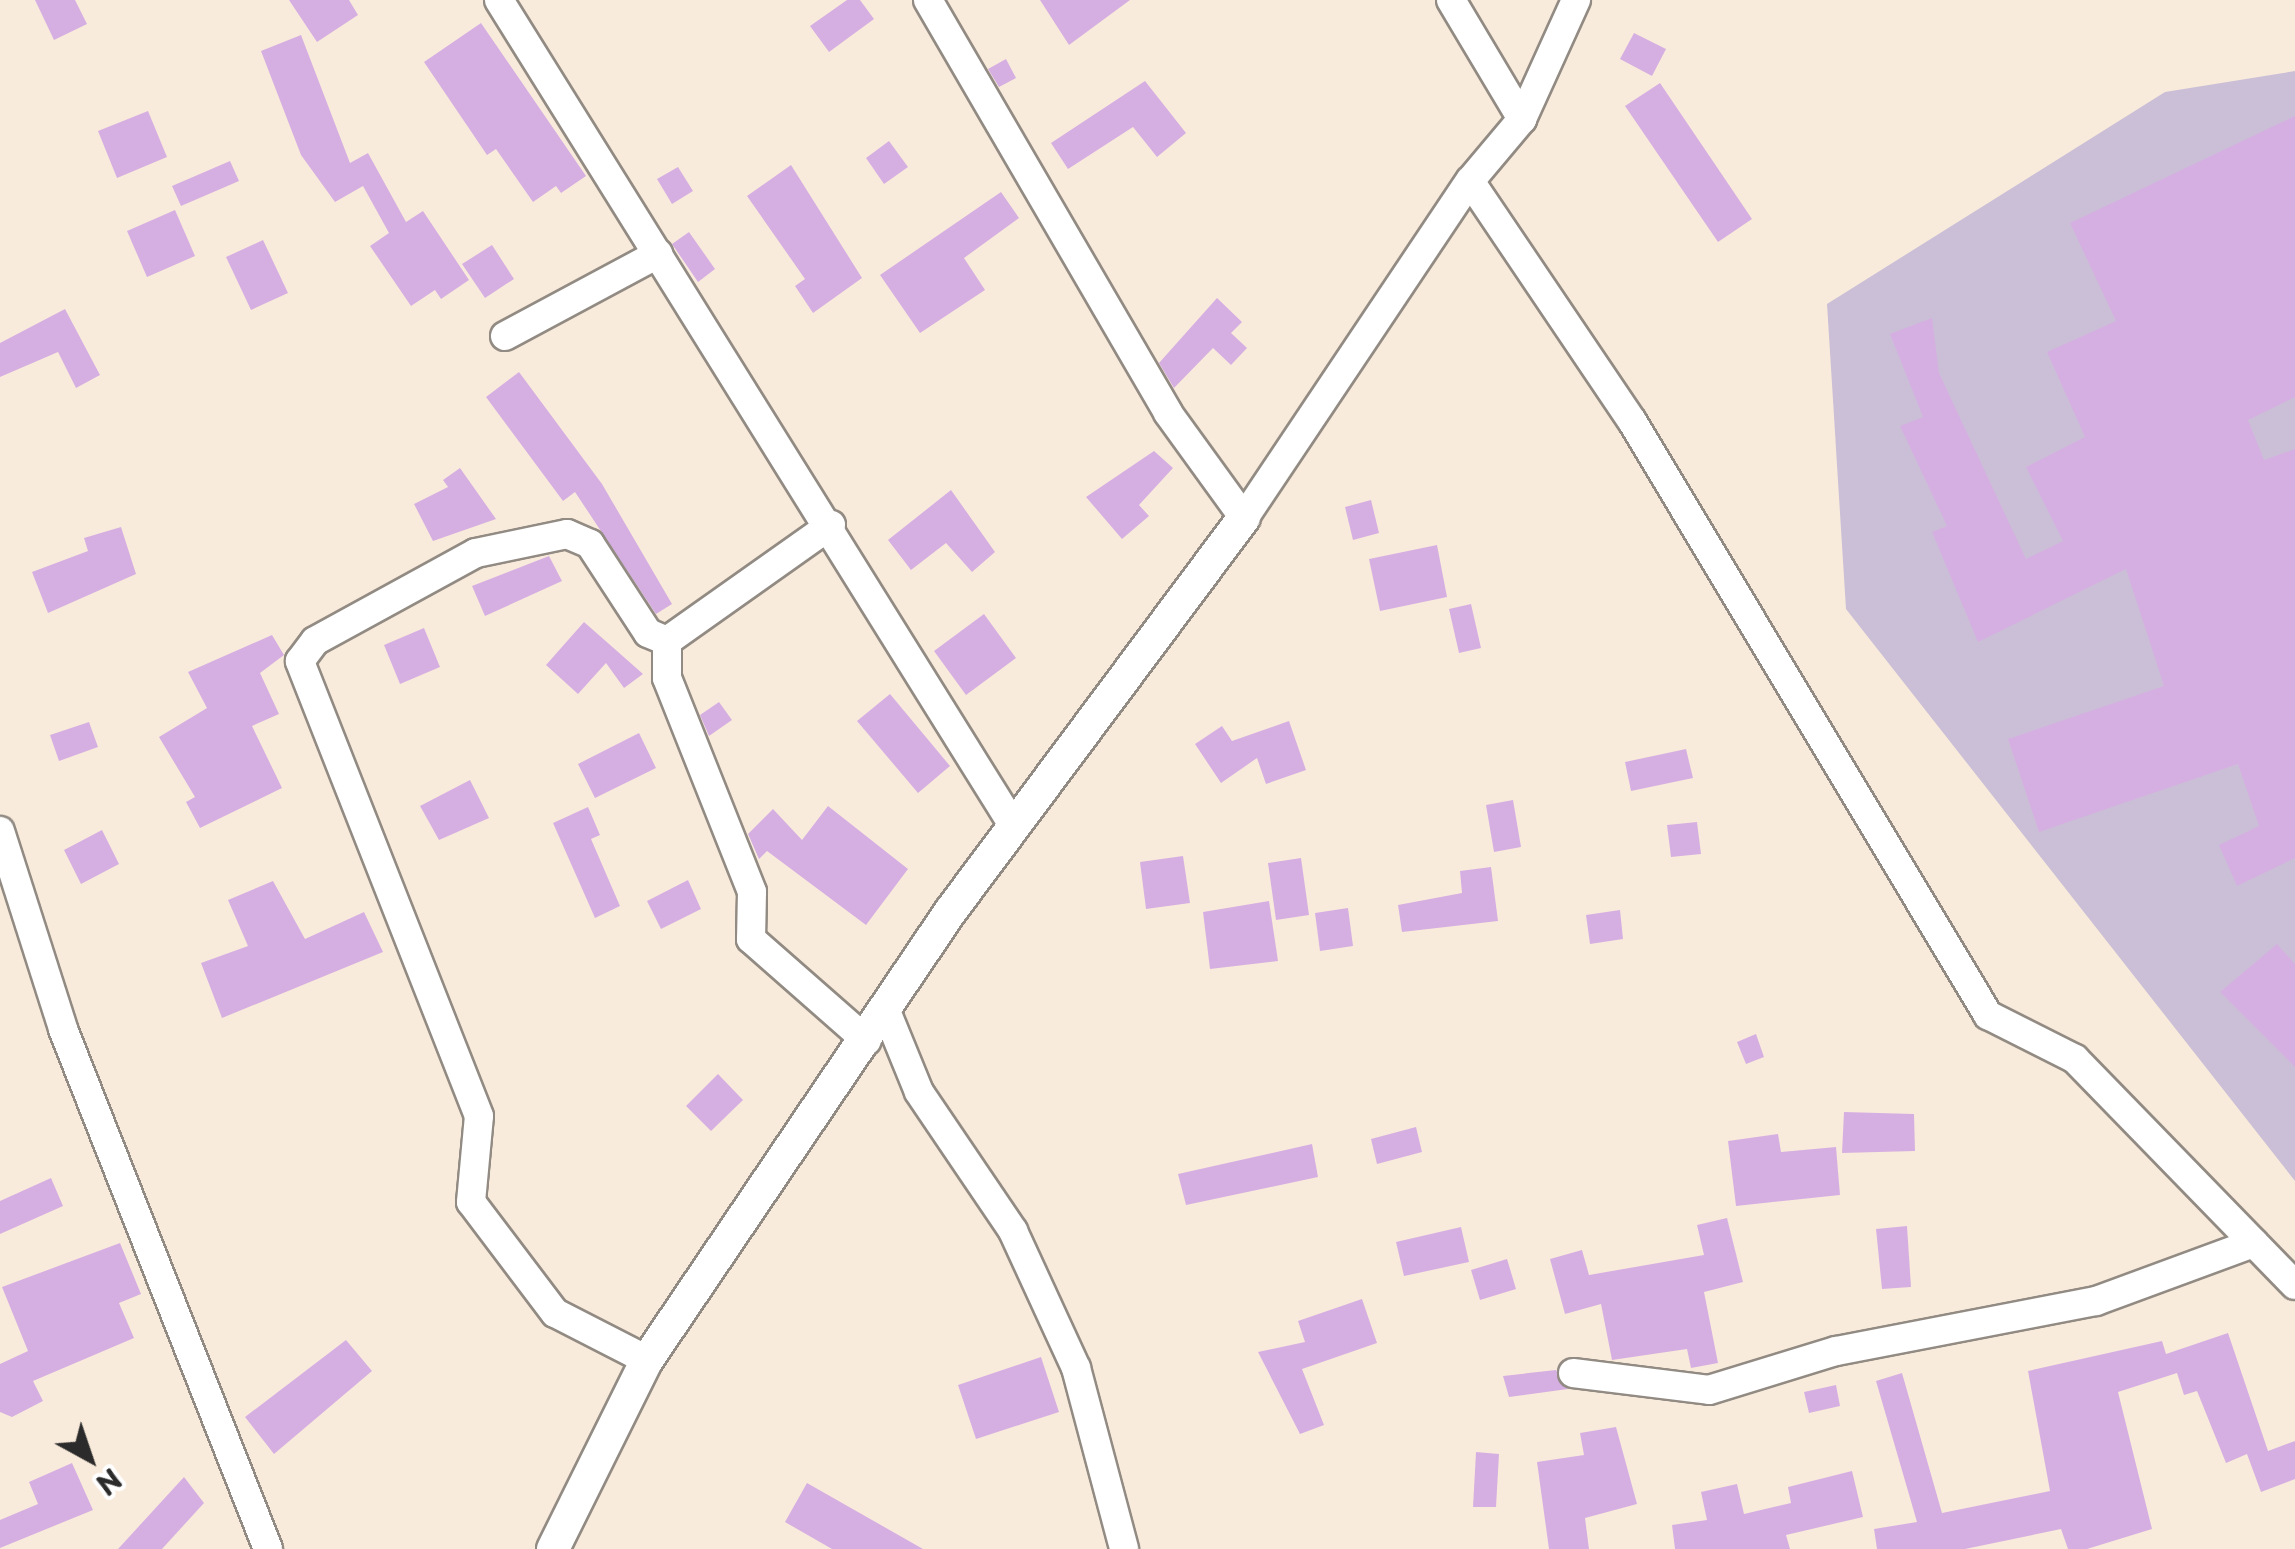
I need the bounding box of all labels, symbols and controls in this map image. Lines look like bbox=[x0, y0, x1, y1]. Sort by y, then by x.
north arrow bbox=[40, 1409, 140, 1509]
text: N bbox=[87, 1459, 132, 1506]

